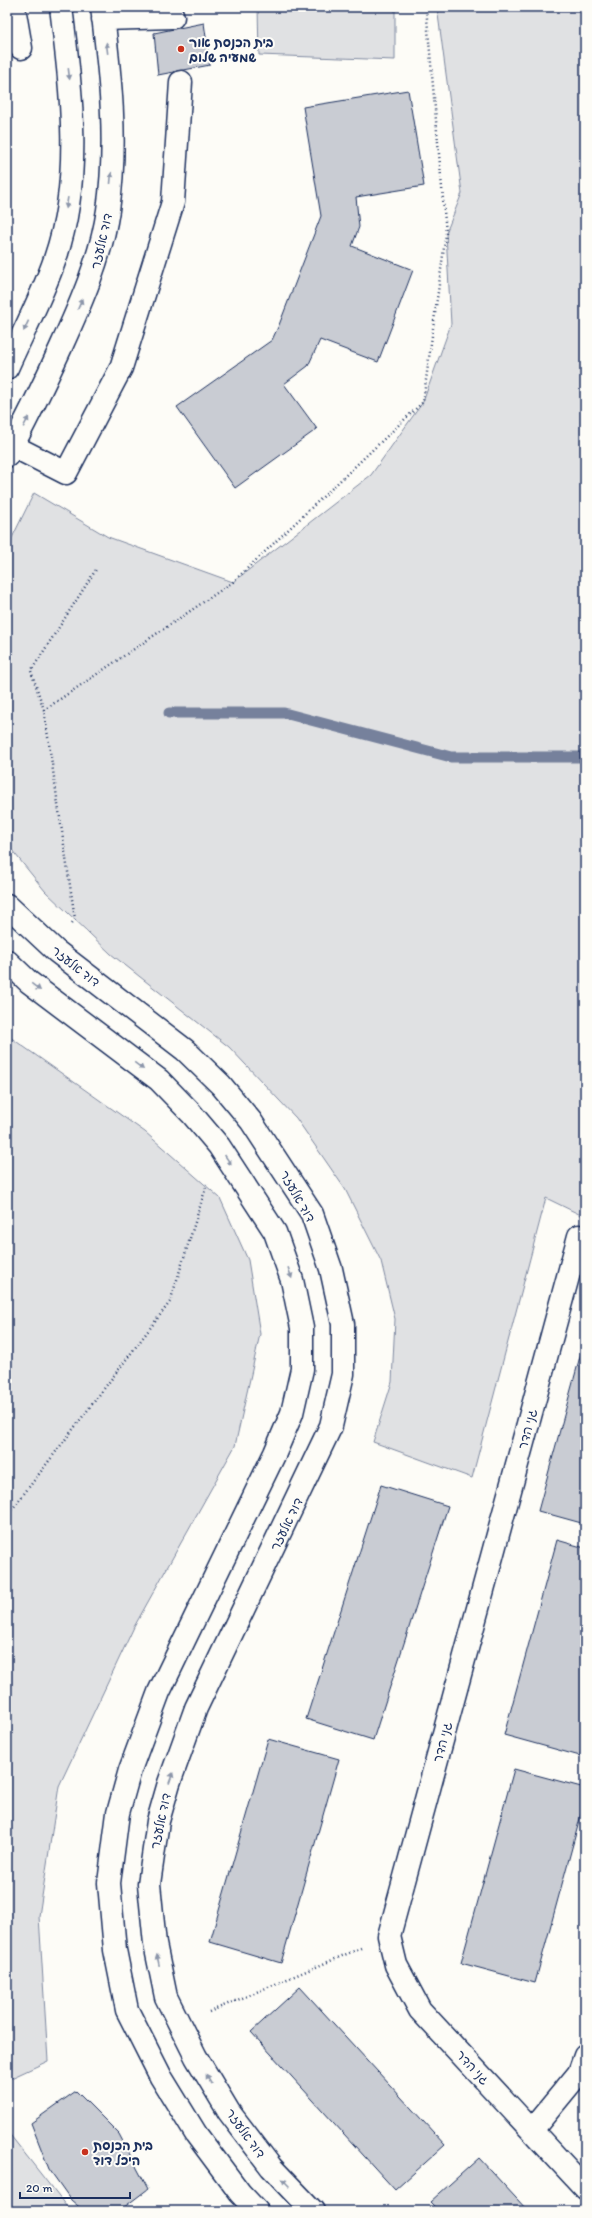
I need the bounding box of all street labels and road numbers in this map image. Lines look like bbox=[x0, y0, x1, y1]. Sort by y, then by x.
street label: דוד אלעזר bbox=[88, 212, 115, 271]
street label: דוד אלעזר bbox=[49, 943, 103, 990]
street label: דוד אלעזר bbox=[277, 1168, 318, 1225]
street label: גני הדר bbox=[515, 1407, 540, 1451]
street label: דוד אלעזר bbox=[267, 1495, 306, 1553]
street label: גני הדר bbox=[430, 1720, 455, 1764]
street label: דוד אלעזר bbox=[147, 1792, 174, 1851]
street label: גני הדר bbox=[453, 2047, 492, 2088]
street label: דוד אלעזר bbox=[223, 2106, 268, 2161]

